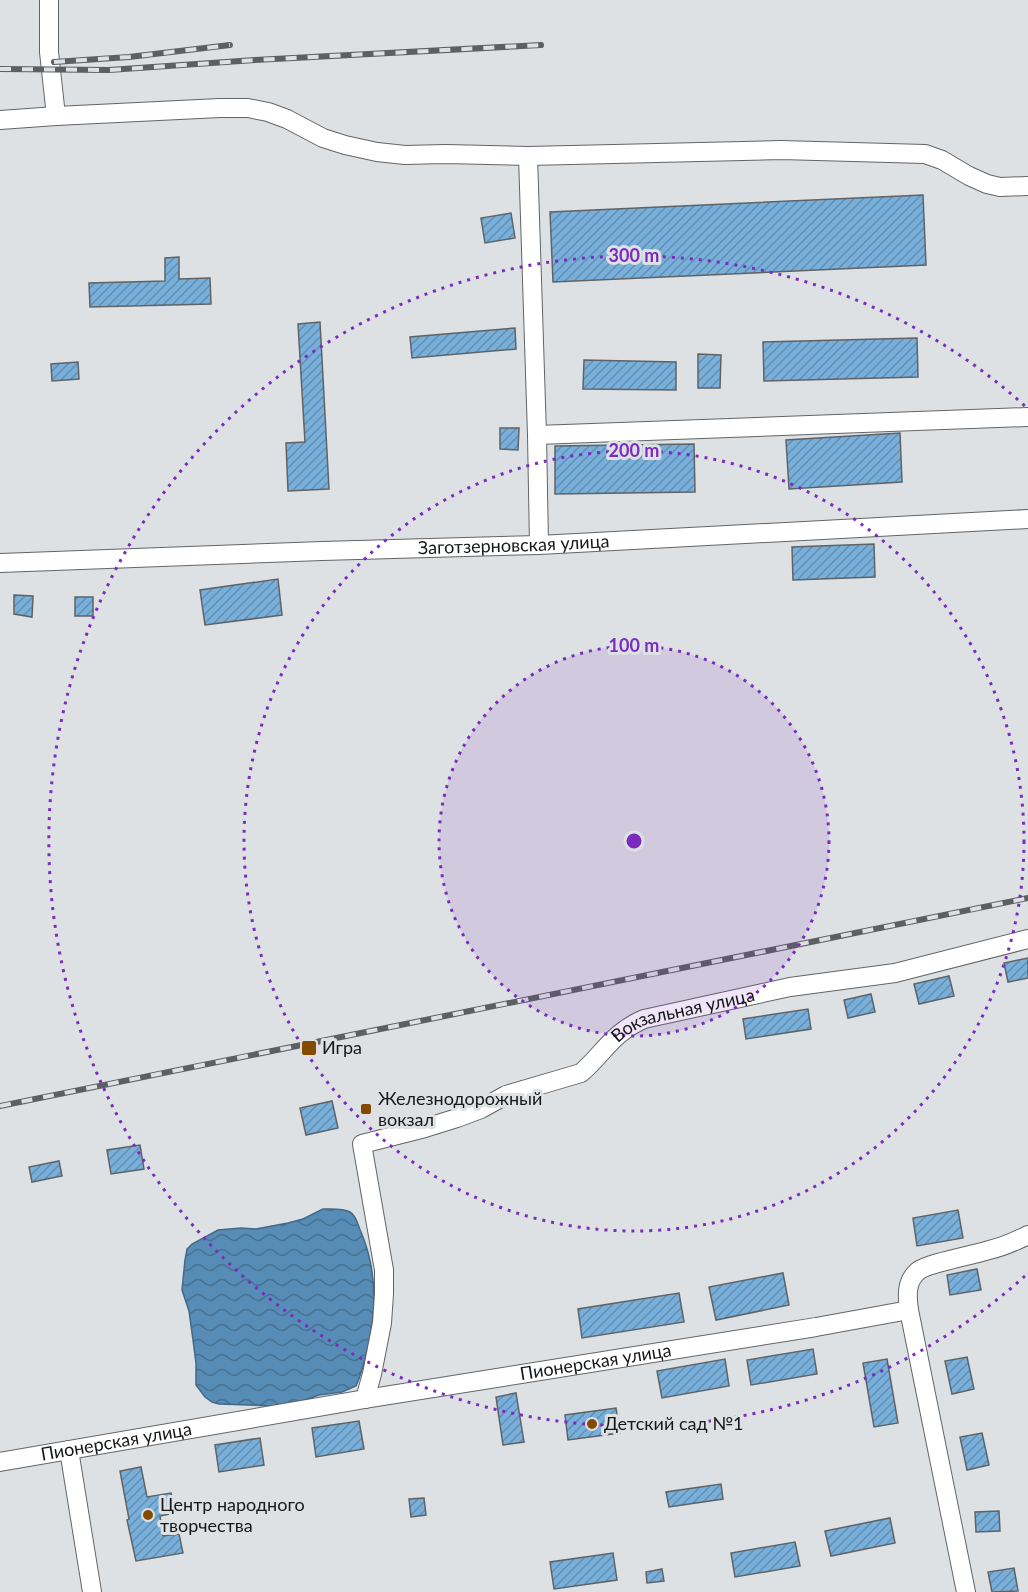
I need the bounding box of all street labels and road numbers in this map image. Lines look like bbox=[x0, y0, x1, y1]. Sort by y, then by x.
street label: Заготзерновская улица bbox=[418, 529, 610, 558]
street label: Вокзальная улица bbox=[606, 983, 756, 1046]
street label: Пионерская улица bbox=[518, 1338, 673, 1384]
street label: Пионерская улица bbox=[39, 1417, 193, 1465]

